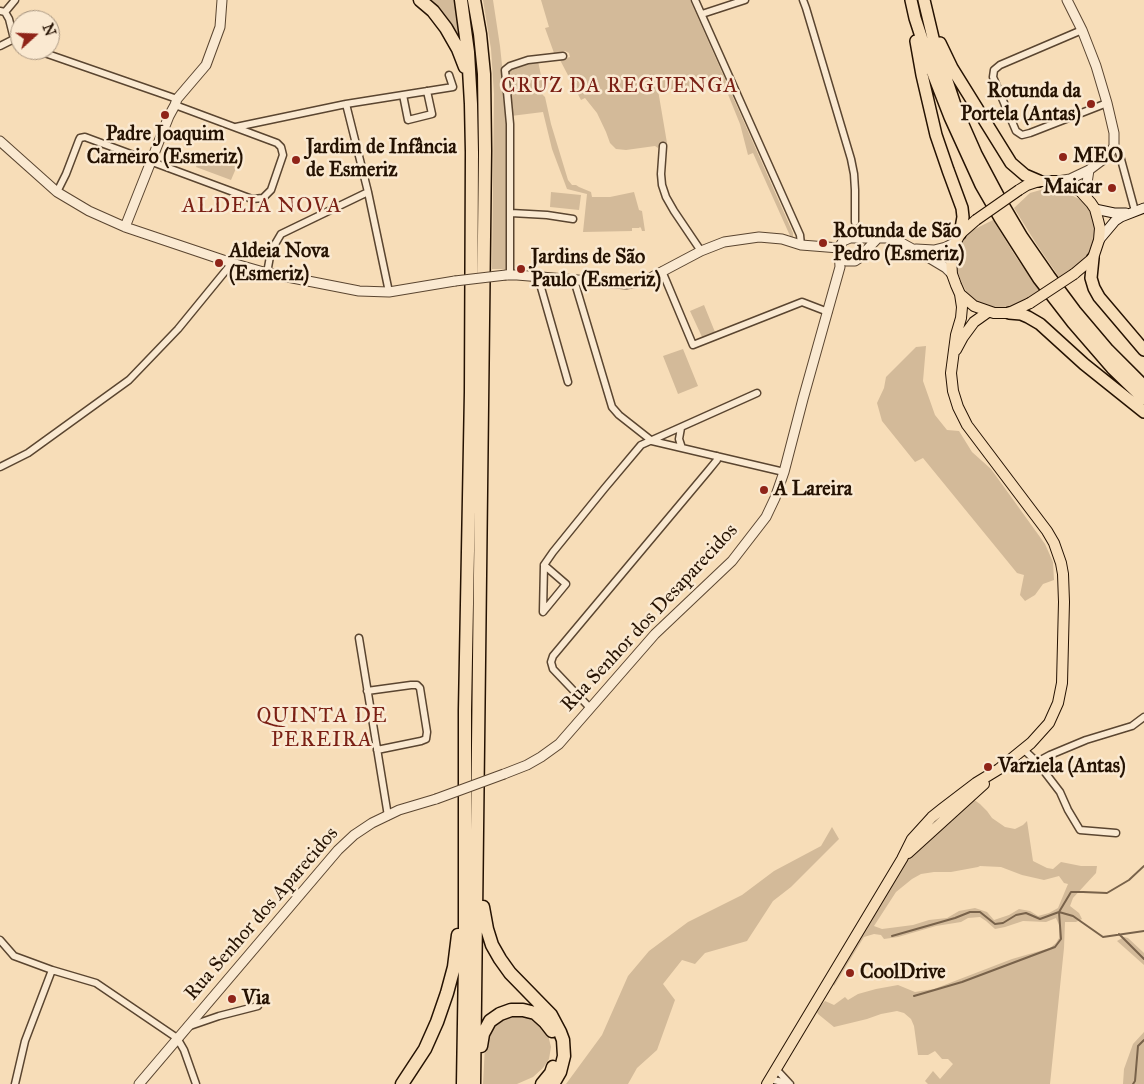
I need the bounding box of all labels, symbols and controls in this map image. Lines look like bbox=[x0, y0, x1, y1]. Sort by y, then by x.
north arrow bbox=[10, 10, 60, 60]
text: N bbox=[39, 22, 59, 39]
district label: CRUZ DA REGUENGA bbox=[499, 74, 741, 100]
place label: Rotunda da Portela (Antas) bbox=[961, 80, 1081, 127]
marker: Rotunda da Portela (Antas) bbox=[1085, 98, 1097, 110]
marker: Padre Joaquim Carneiro (Esmeriz) bbox=[159, 109, 171, 121]
place label: Padre Joaquim Carneiro (Esmeriz) bbox=[87, 123, 243, 170]
place label: Jardim de Infância de Esmeriz bbox=[306, 136, 457, 183]
place label: MEO bbox=[1073, 145, 1123, 169]
marker: MEO bbox=[1057, 151, 1069, 163]
marker: Jardim de Infância de Esmeriz bbox=[290, 154, 302, 166]
place label: Maicar bbox=[1043, 176, 1102, 200]
marker: Maicar bbox=[1106, 182, 1118, 194]
district label: ALDEIA NOVA bbox=[181, 194, 343, 220]
place label: Rotunda de São Pedro (Esmeriz) bbox=[833, 220, 964, 267]
marker: Rotunda de São Pedro (Esmeriz) bbox=[817, 237, 829, 249]
place label: Aldeia Nova (Esmeriz) bbox=[229, 240, 329, 287]
place label: Jardins de São Paulo (Esmeriz) bbox=[531, 246, 661, 293]
marker: Aldeia Nova (Esmeriz) bbox=[213, 257, 225, 269]
marker: Jardins de São Paulo (Esmeriz) bbox=[515, 263, 527, 275]
place label: A Lareira bbox=[774, 478, 852, 502]
marker: A Lareira bbox=[758, 484, 770, 496]
street label: Rua Senhor dos Desaparecidos bbox=[557, 519, 743, 717]
district label: QUINTA DE PEREIRA bbox=[255, 704, 389, 754]
place label: Varziela (Antas) bbox=[998, 755, 1126, 779]
marker: Varziela (Antas) bbox=[982, 761, 994, 773]
street label: Rua Senhor dos Aparecidos bbox=[180, 822, 344, 1006]
place label: CoolDrive bbox=[860, 961, 946, 985]
marker: CoolDrive bbox=[844, 967, 856, 979]
place label: Via bbox=[242, 987, 270, 1011]
marker: Via bbox=[226, 993, 238, 1005]

